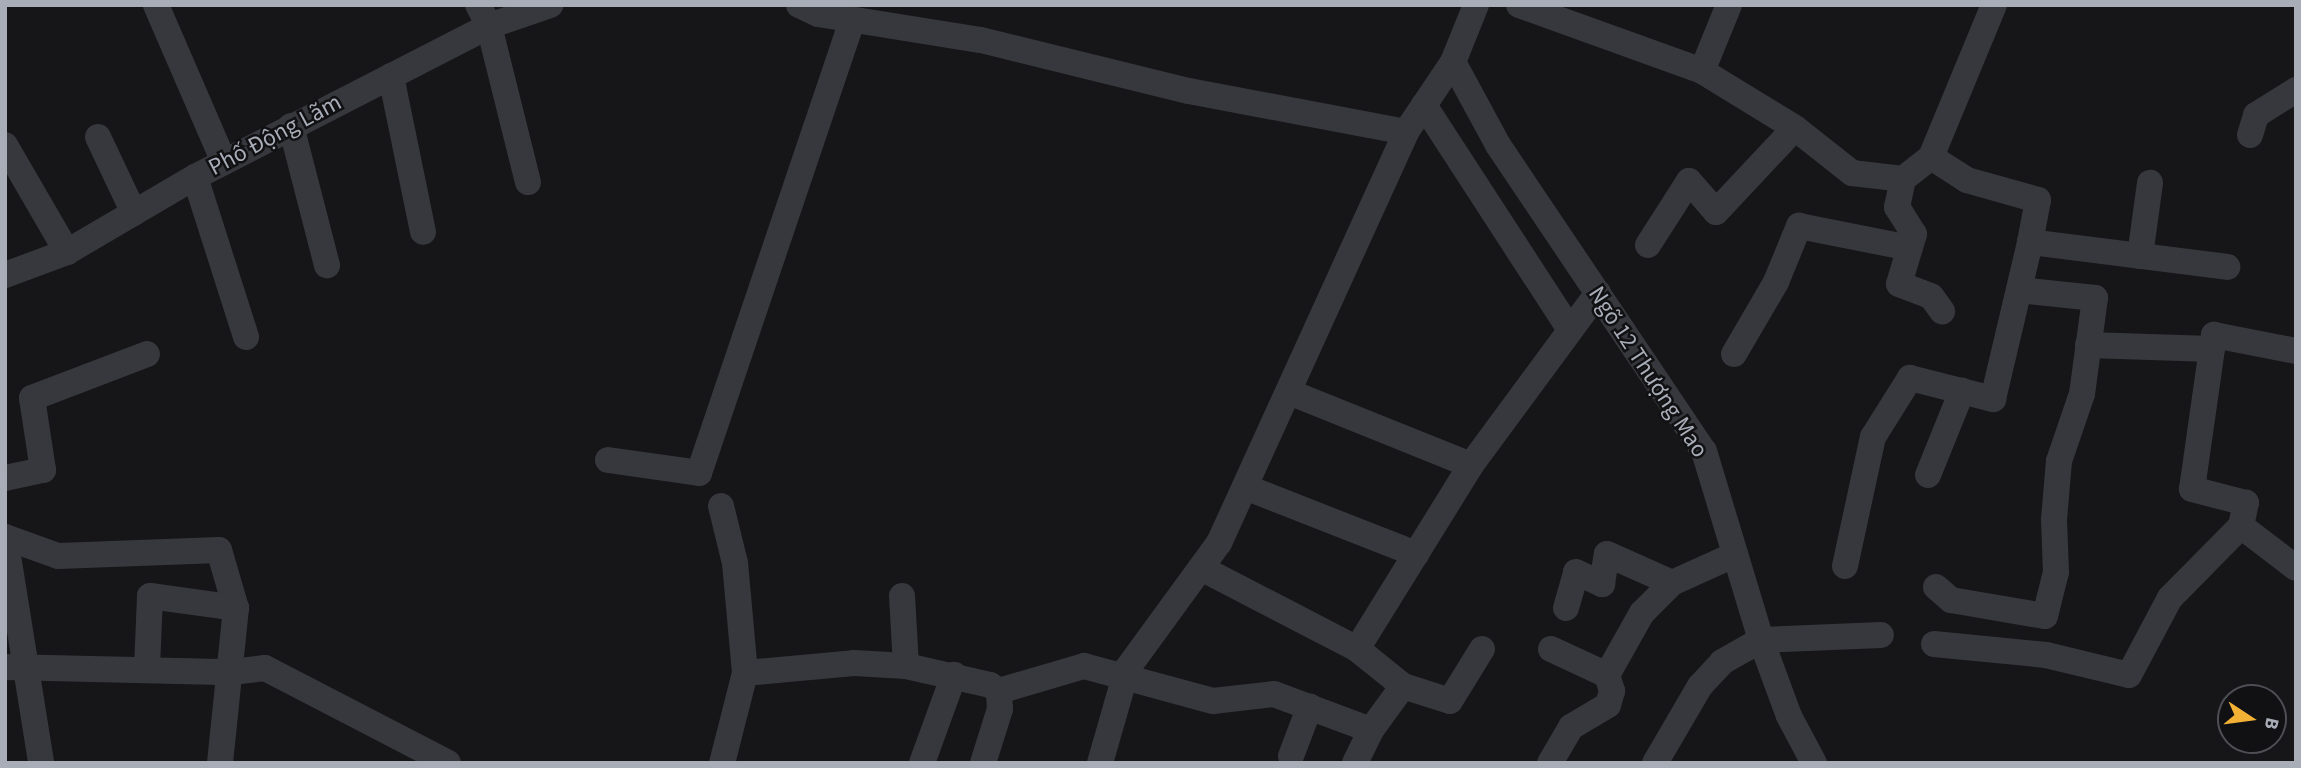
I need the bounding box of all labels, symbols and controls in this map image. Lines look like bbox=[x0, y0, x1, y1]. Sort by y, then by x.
street label: Phố Động Lãm bbox=[204, 88, 346, 182]
street label: Ngõ 12 Thượng Mao bbox=[1582, 281, 1714, 463]
north arrow bbox=[2217, 684, 2287, 754]
text: B bbox=[2257, 715, 2285, 732]

